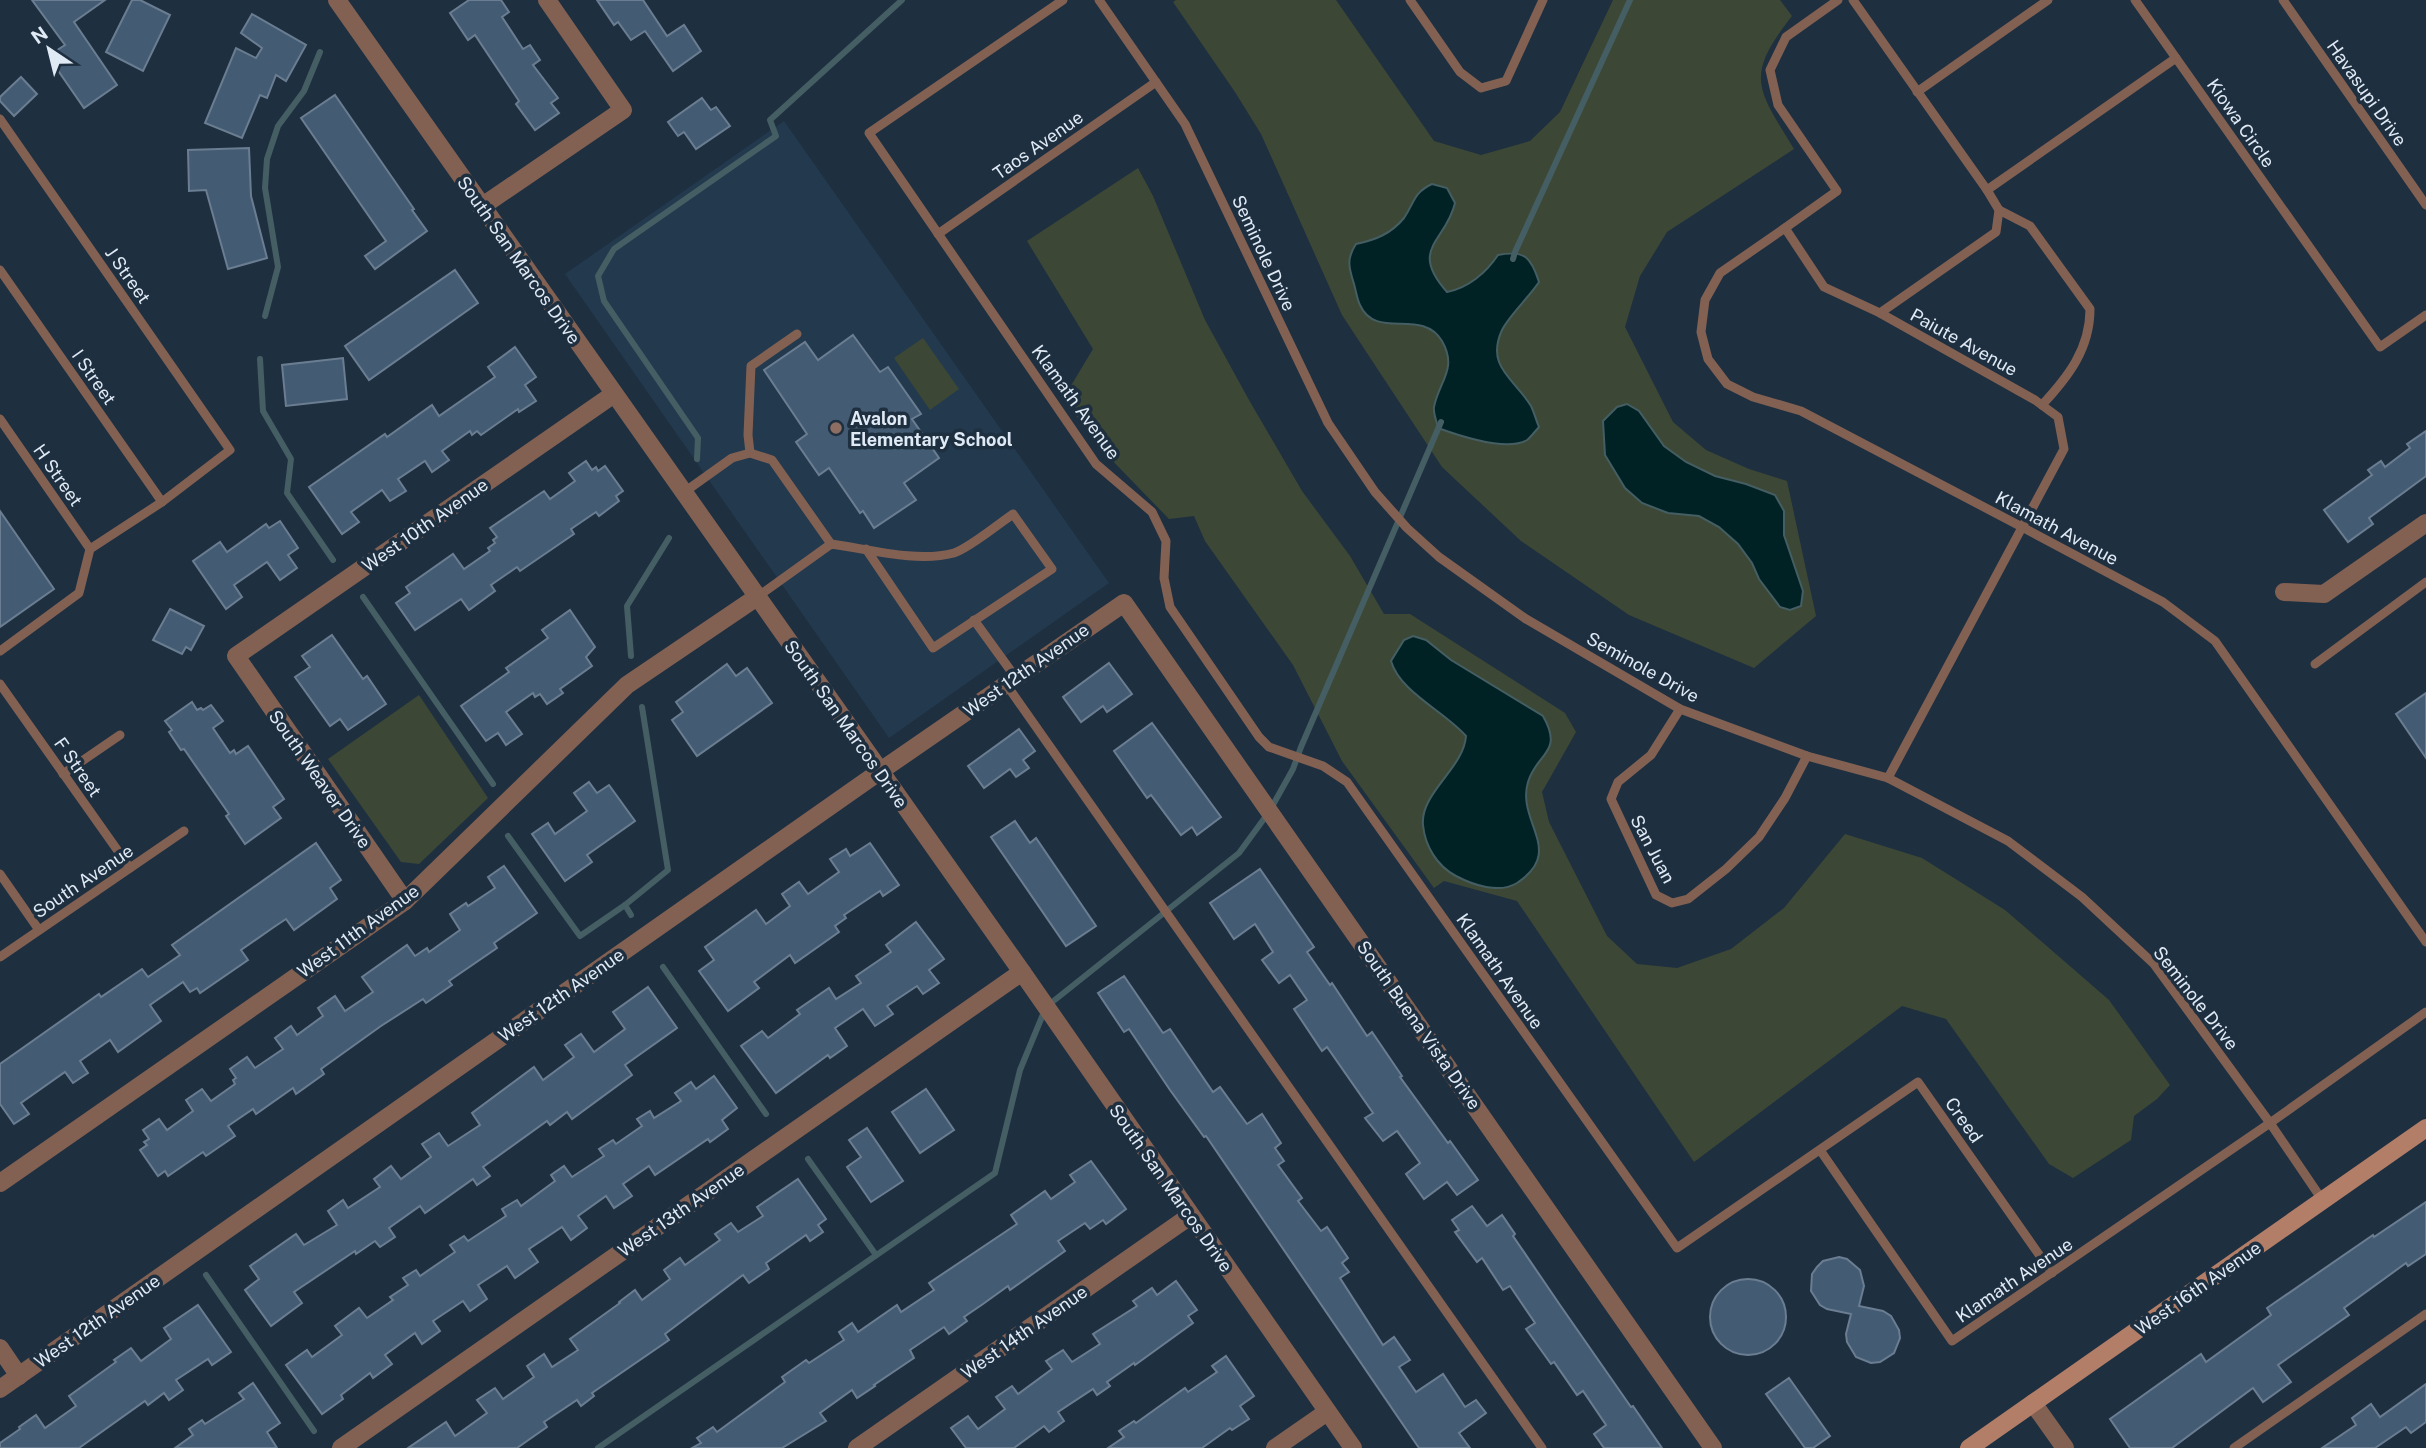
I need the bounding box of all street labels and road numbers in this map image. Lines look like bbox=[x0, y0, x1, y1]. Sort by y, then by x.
street label: Havasupi Drive bbox=[2323, 36, 2411, 150]
street label: Kiowa Circle bbox=[2203, 75, 2279, 171]
street label: Taos Avenue bbox=[989, 106, 1087, 184]
street label: South San Marcos Drive bbox=[453, 172, 585, 348]
street label: Seminole Drive bbox=[1228, 192, 1300, 314]
street label: J Street bbox=[101, 243, 155, 307]
street label: Paiute Avenue bbox=[1907, 304, 2021, 380]
street label: Klamath Avenue bbox=[1027, 341, 1125, 463]
street label: I Street bbox=[68, 346, 120, 408]
street label: H Street bbox=[29, 440, 87, 510]
street label: West 10th Avenue bbox=[358, 474, 492, 576]
street label: Klamath Avenue bbox=[1992, 487, 2122, 569]
street label: West 12th Avenue bbox=[959, 619, 1093, 721]
street label: Seminole Drive bbox=[1583, 627, 1703, 707]
street label: South San Marcos Drive bbox=[780, 636, 912, 812]
street label: South Weaver Drive bbox=[264, 706, 376, 852]
street label: F Street bbox=[50, 733, 106, 801]
street label: San Juan bbox=[1626, 811, 1680, 887]
street label: South Avenue bbox=[29, 840, 137, 922]
street label: West 11th Avenue bbox=[293, 880, 423, 982]
street label: Klamath Avenue bbox=[1452, 909, 1548, 1033]
street label: South Buena Vista Drive bbox=[1353, 937, 1485, 1113]
street label: Seminole Drive bbox=[2149, 942, 2243, 1054]
street label: West 12th Avenue bbox=[494, 944, 628, 1046]
street label: Creed bbox=[1941, 1093, 1987, 1147]
street label: South San Marcos Drive bbox=[1105, 1100, 1237, 1276]
street label: West 13th Avenue bbox=[614, 1159, 748, 1261]
street label: Klamath Avenue bbox=[1952, 1233, 2076, 1327]
street label: West 16th Avenue bbox=[2131, 1237, 2265, 1339]
street label: West 12th Avenue bbox=[30, 1270, 164, 1372]
street label: West 14th Avenue bbox=[957, 1281, 1091, 1383]

